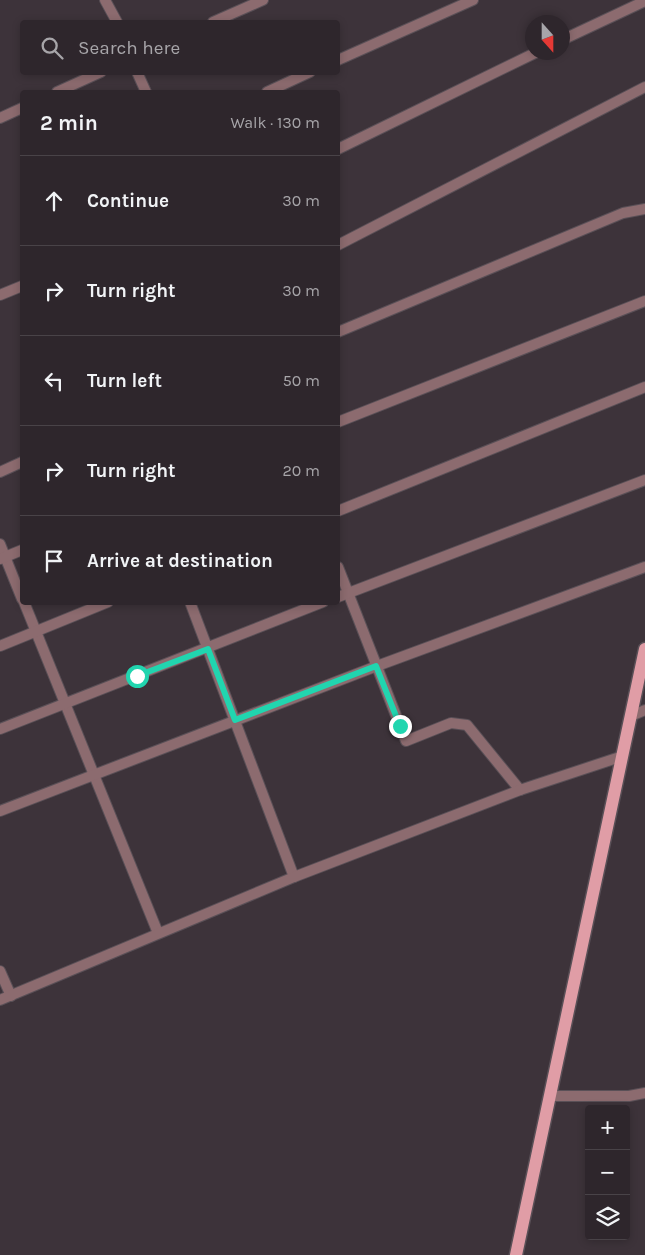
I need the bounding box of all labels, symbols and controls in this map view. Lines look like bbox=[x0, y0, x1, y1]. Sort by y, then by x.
north arrow bbox=[525, 15, 570, 60]
search box bbox=[20, 20, 340, 75]
icon: search bbox=[38, 34, 66, 62]
text: Search here bbox=[78, 37, 180, 59]
text: 2 min bbox=[40, 111, 98, 135]
text: Walk · 130 m bbox=[230, 113, 320, 132]
icon: ahead bbox=[40, 187, 68, 215]
text: Continue bbox=[87, 190, 169, 212]
text: 30 m bbox=[282, 191, 320, 210]
icon: right bbox=[40, 277, 68, 305]
text: Turn right bbox=[87, 280, 176, 302]
text: 30 m bbox=[282, 281, 320, 300]
icon: left bbox=[40, 367, 68, 395]
text: Turn left bbox=[87, 370, 162, 392]
text: 50 m bbox=[283, 371, 320, 390]
icon: right bbox=[40, 457, 68, 485]
text: Turn right bbox=[87, 460, 176, 482]
text: 20 m bbox=[282, 461, 320, 480]
icon: arrive bbox=[40, 547, 68, 575]
text: Arrive at destination bbox=[87, 550, 273, 572]
route start bbox=[126, 665, 149, 688]
route end bbox=[389, 715, 412, 738]
map controls bbox=[585, 1105, 630, 1240]
button: + bbox=[585, 1105, 630, 1150]
button: − bbox=[585, 1150, 630, 1195]
button: layers bbox=[585, 1195, 630, 1240]

